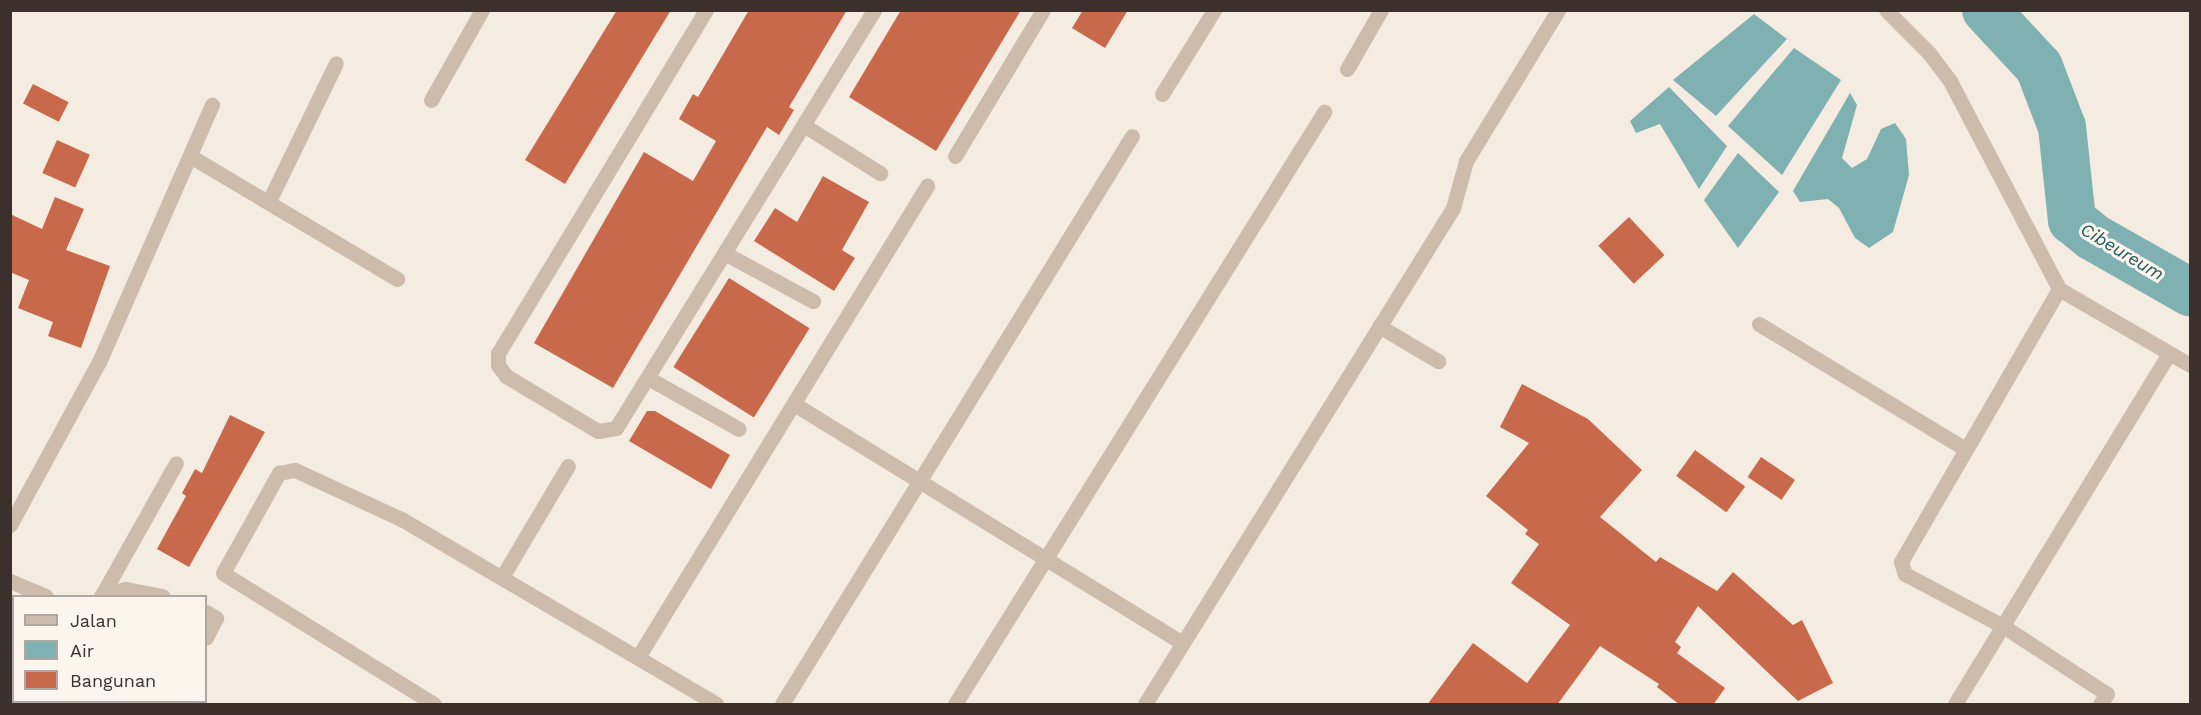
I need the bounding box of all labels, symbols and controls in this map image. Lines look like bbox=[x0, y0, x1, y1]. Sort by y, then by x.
water label: Cibeureum bbox=[2076, 219, 2168, 285]
legend bbox=[12, 595, 207, 703]
text: Jalan bbox=[70, 610, 117, 631]
text: Air bbox=[70, 640, 94, 661]
text: Bangunan bbox=[70, 670, 156, 691]

